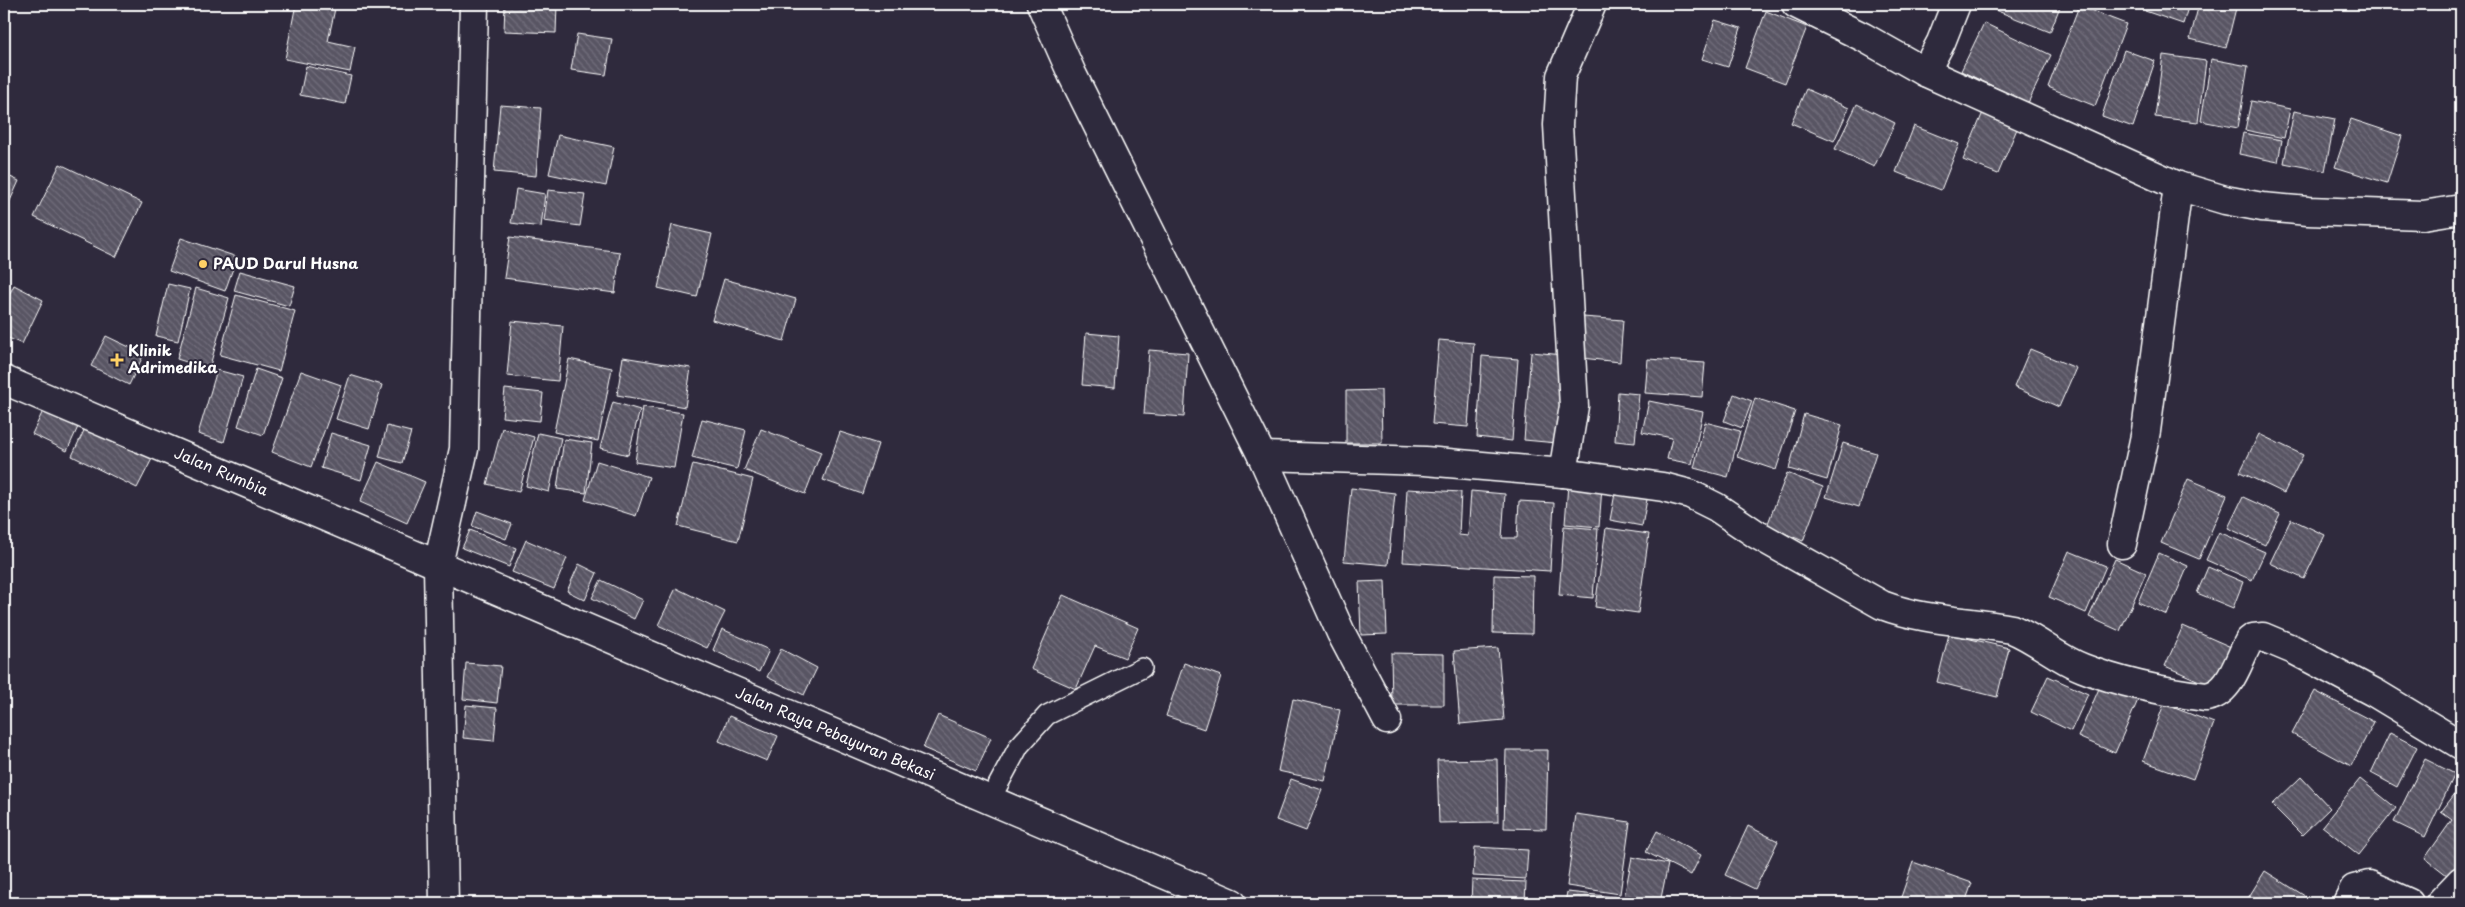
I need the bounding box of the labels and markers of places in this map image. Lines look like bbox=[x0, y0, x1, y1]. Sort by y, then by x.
place label: PAUD Darul Husna bbox=[213, 251, 358, 274]
marker: PAUD Darul Husna bbox=[197, 258, 209, 270]
place label: Klinik Adrimedika bbox=[128, 338, 218, 378]
marker: Klinik Adrimedika bbox=[110, 353, 124, 367]

